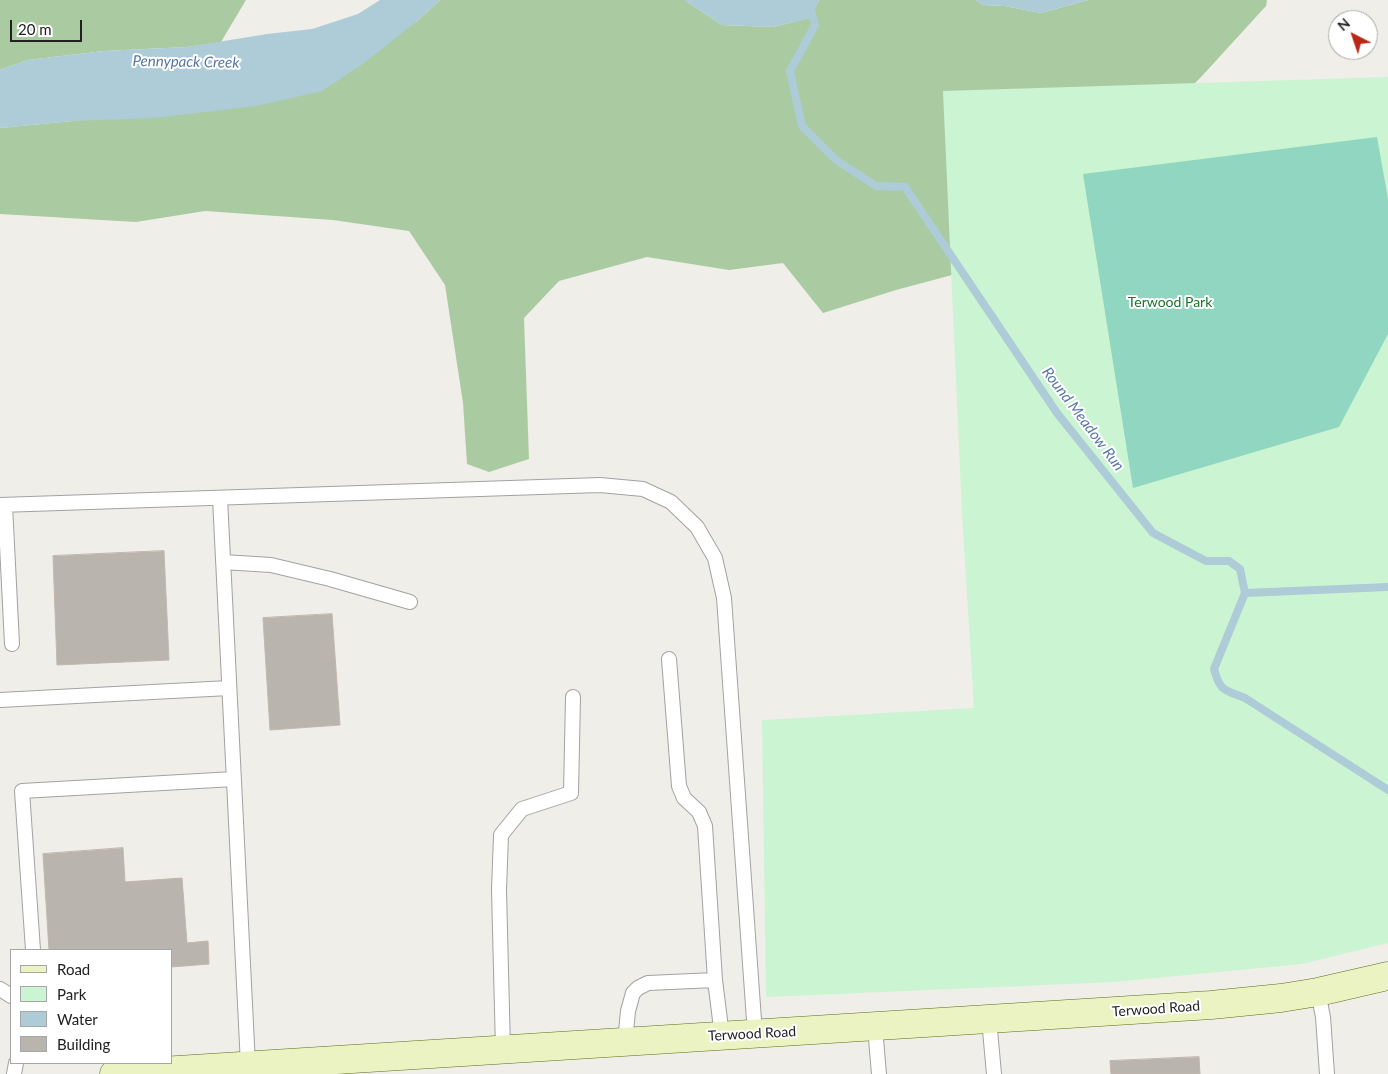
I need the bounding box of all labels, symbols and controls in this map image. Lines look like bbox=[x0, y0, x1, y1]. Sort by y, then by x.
scale bar bbox=[12, 10, 85, 42]
north arrow bbox=[1328, 10, 1378, 60]
text: N bbox=[1334, 14, 1353, 34]
text: 20 m bbox=[18, 20, 52, 38]
water label: Pennypack Creek bbox=[132, 52, 240, 72]
park label: Terwood Park bbox=[1128, 294, 1212, 310]
water label: Round Meadow Run bbox=[1038, 364, 1128, 474]
legend bbox=[10, 949, 172, 1064]
text: Road bbox=[57, 960, 90, 978]
text: Park bbox=[57, 985, 86, 1003]
street label: Terwood Road bbox=[1111, 998, 1201, 1020]
text: Water bbox=[57, 1010, 98, 1028]
street label: Terwood Road bbox=[707, 1023, 797, 1045]
text: Building bbox=[57, 1035, 110, 1053]

